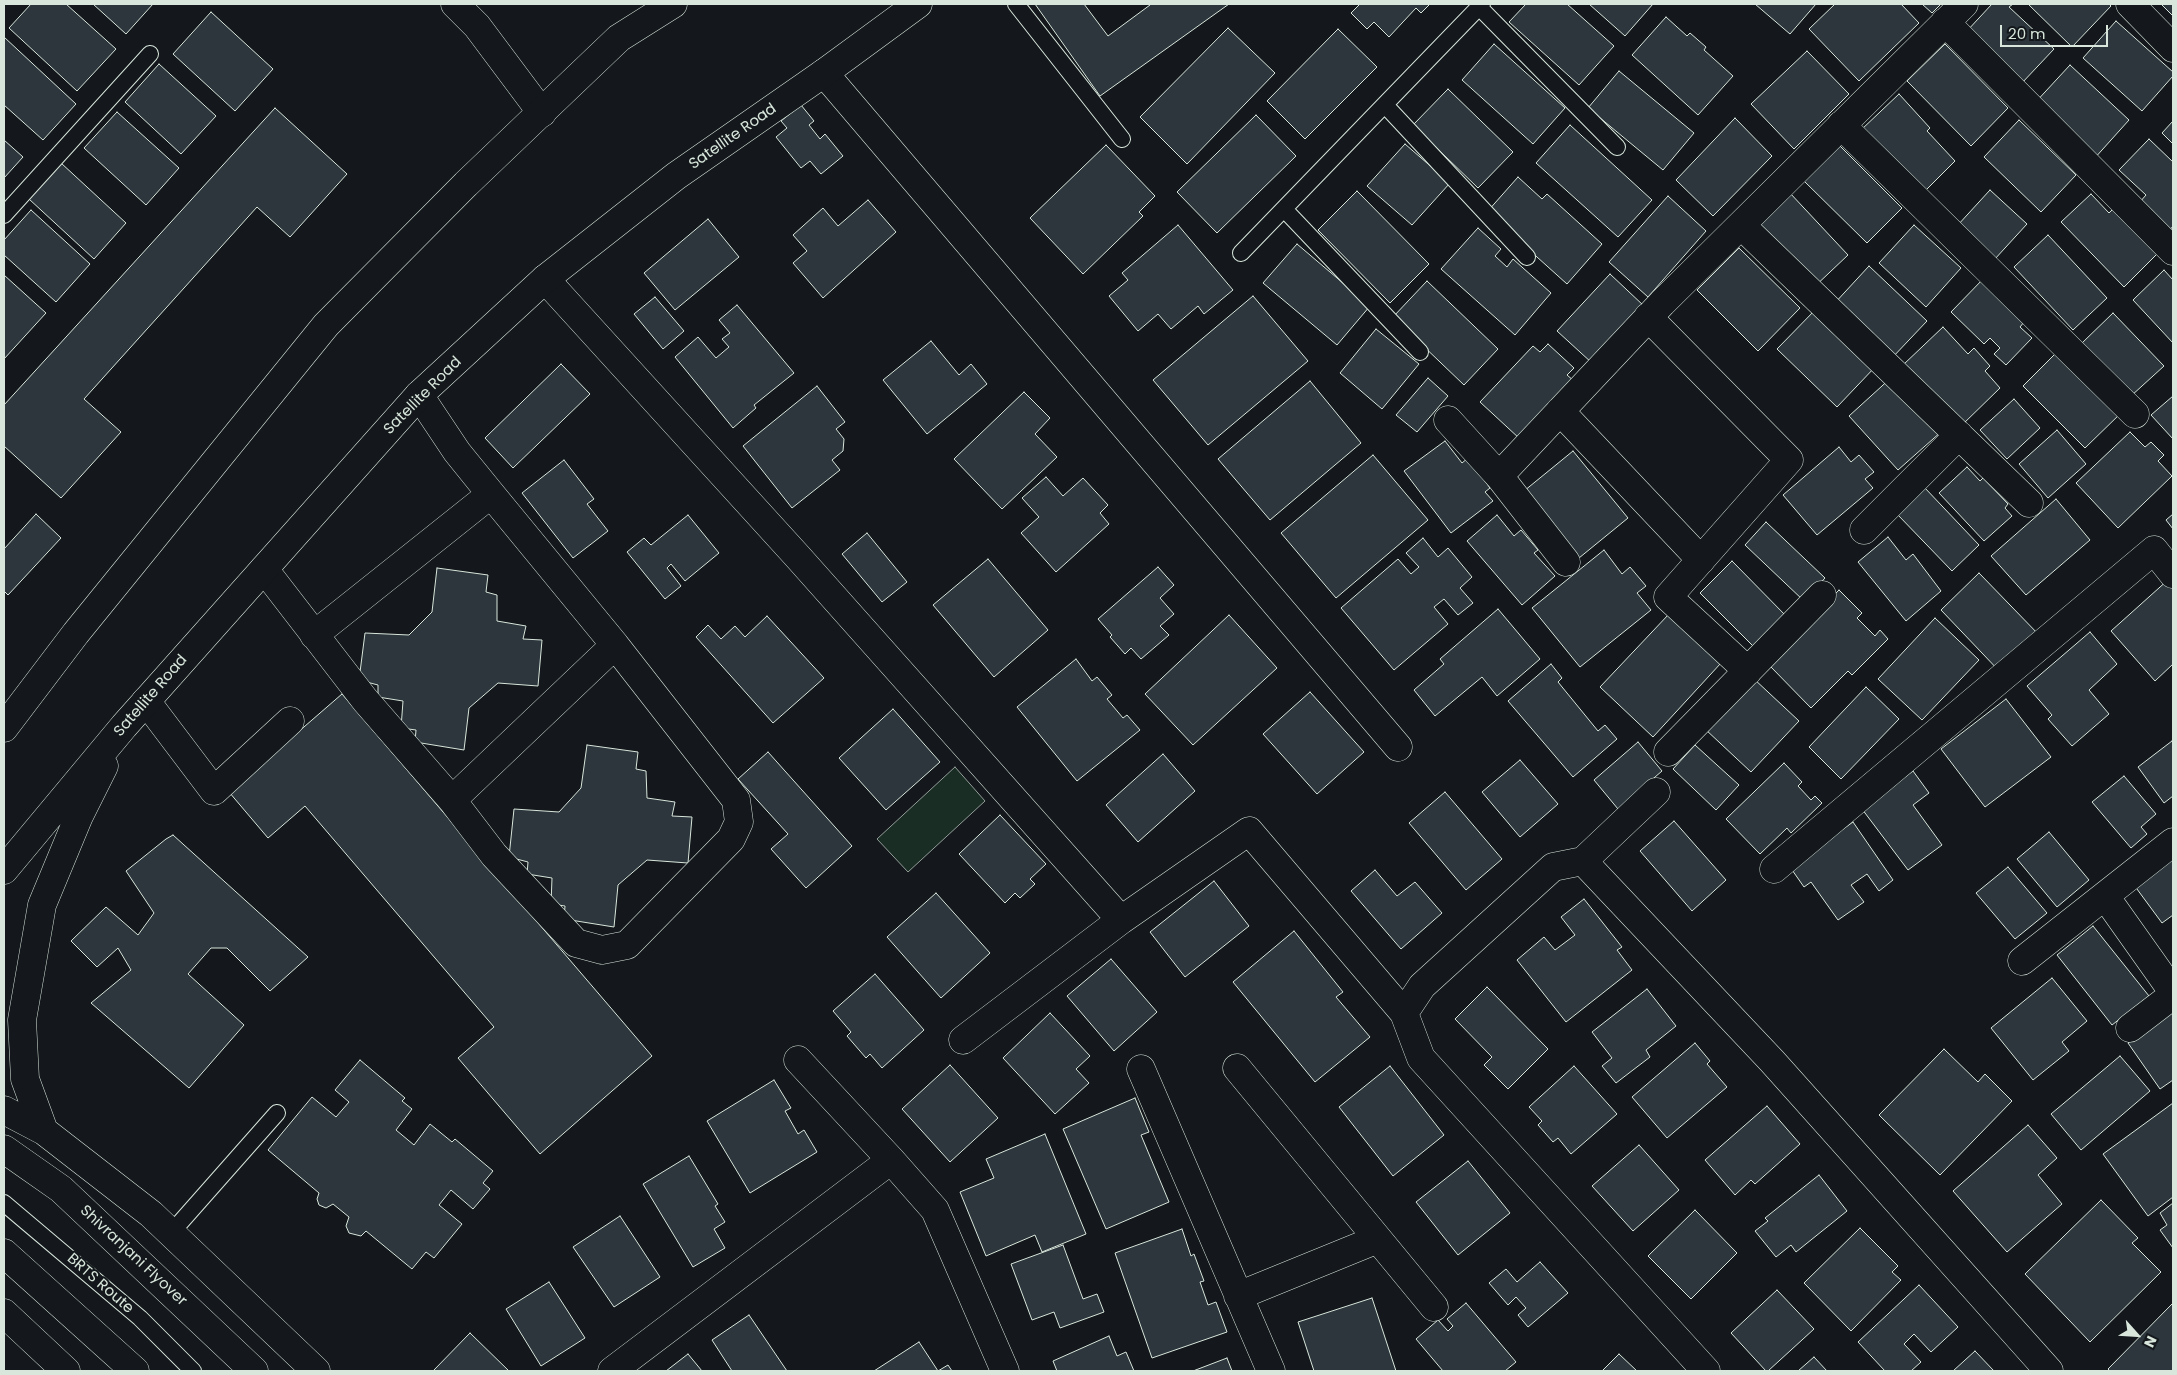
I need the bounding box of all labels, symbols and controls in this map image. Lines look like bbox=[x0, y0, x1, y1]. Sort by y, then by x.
scale bar bbox=[2002, 15, 2110, 47]
text: 20 m bbox=[2008, 23, 2046, 44]
street label: Satellite Road bbox=[686, 100, 780, 174]
street label: Satellite Road bbox=[380, 353, 466, 439]
street label: Satellite Road bbox=[111, 651, 191, 741]
street label: Shivranjani Flyover bbox=[76, 1202, 190, 1310]
street label: BRTS Route bbox=[63, 1250, 137, 1318]
north arrow bbox=[2112, 1310, 2162, 1360]
text: N bbox=[2139, 1332, 2162, 1351]

